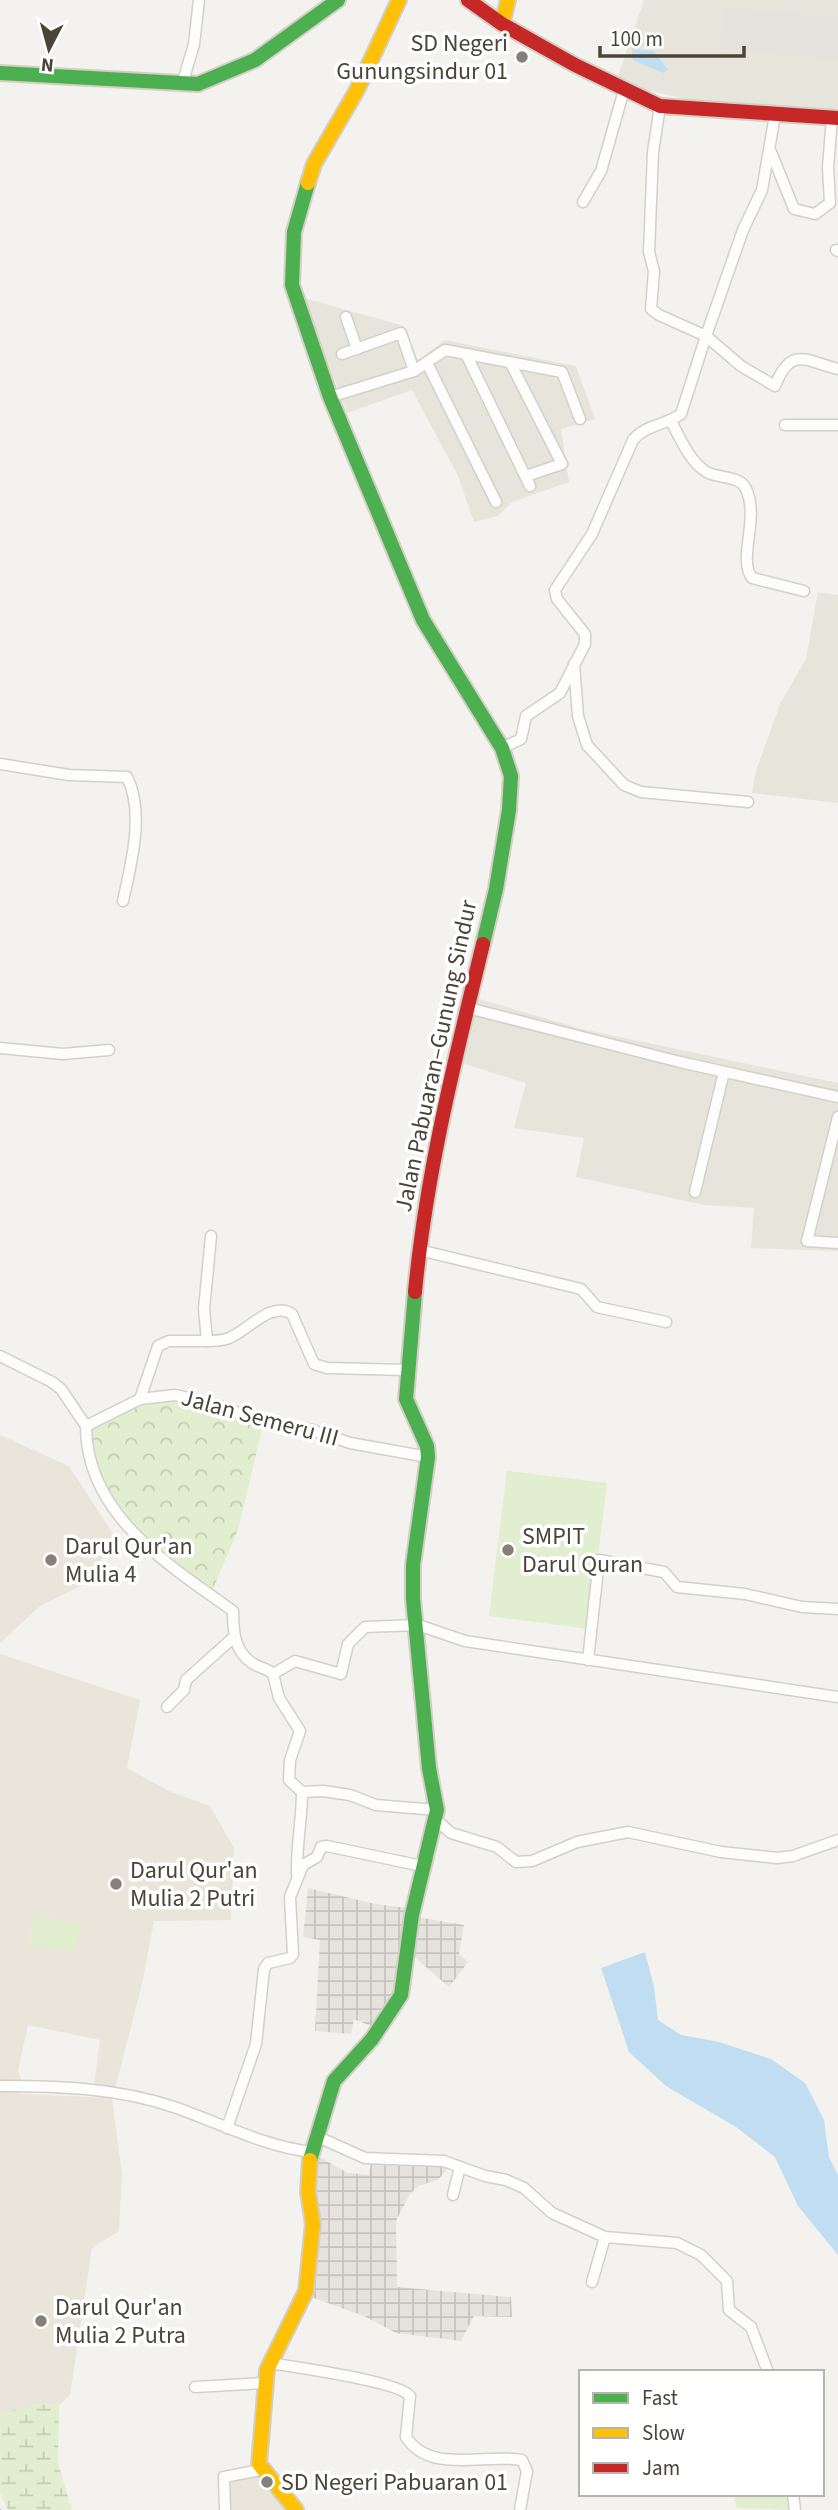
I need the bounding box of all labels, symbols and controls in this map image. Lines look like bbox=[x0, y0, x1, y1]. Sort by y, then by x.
north arrow bbox=[14, 14, 84, 84]
scale bar bbox=[600, 14, 744, 58]
text: 100 m bbox=[610, 24, 663, 54]
place label: SD Negeri Gunungsindur 01 bbox=[336, 26, 508, 89]
marker: SD Negeri Gunungsindur 01 bbox=[514, 49, 530, 65]
text: N bbox=[40, 50, 55, 79]
street label: Jalan Pabuaran–Gunung Sindur bbox=[386, 896, 486, 1215]
street label: Jalan Semeru III bbox=[178, 1380, 342, 1456]
place label: SMPIT Darul Quran bbox=[522, 1519, 643, 1582]
place label: Darul Qur'an Mulia 4 bbox=[65, 1529, 193, 1592]
marker: SMPIT Darul Quran bbox=[500, 1542, 516, 1558]
marker: Darul Qur'an Mulia 4 bbox=[43, 1552, 59, 1568]
place label: Darul Qur'an Mulia 2 Putri bbox=[130, 1853, 258, 1916]
marker: Darul Qur'an Mulia 2 Putri bbox=[108, 1876, 124, 1892]
place label: Darul Qur'an Mulia 2 Putra bbox=[55, 2290, 186, 2353]
marker: Darul Qur'an Mulia 2 Putra bbox=[33, 2313, 49, 2329]
legend bbox=[579, 2370, 824, 2496]
text: Fast bbox=[642, 2383, 678, 2413]
text: Slow bbox=[642, 2418, 685, 2448]
text: Jam bbox=[642, 2453, 680, 2483]
place label: SD Negeri Pabuaran 01 bbox=[281, 2465, 508, 2500]
marker: SD Negeri Pabuaran 01 bbox=[259, 2474, 275, 2490]

